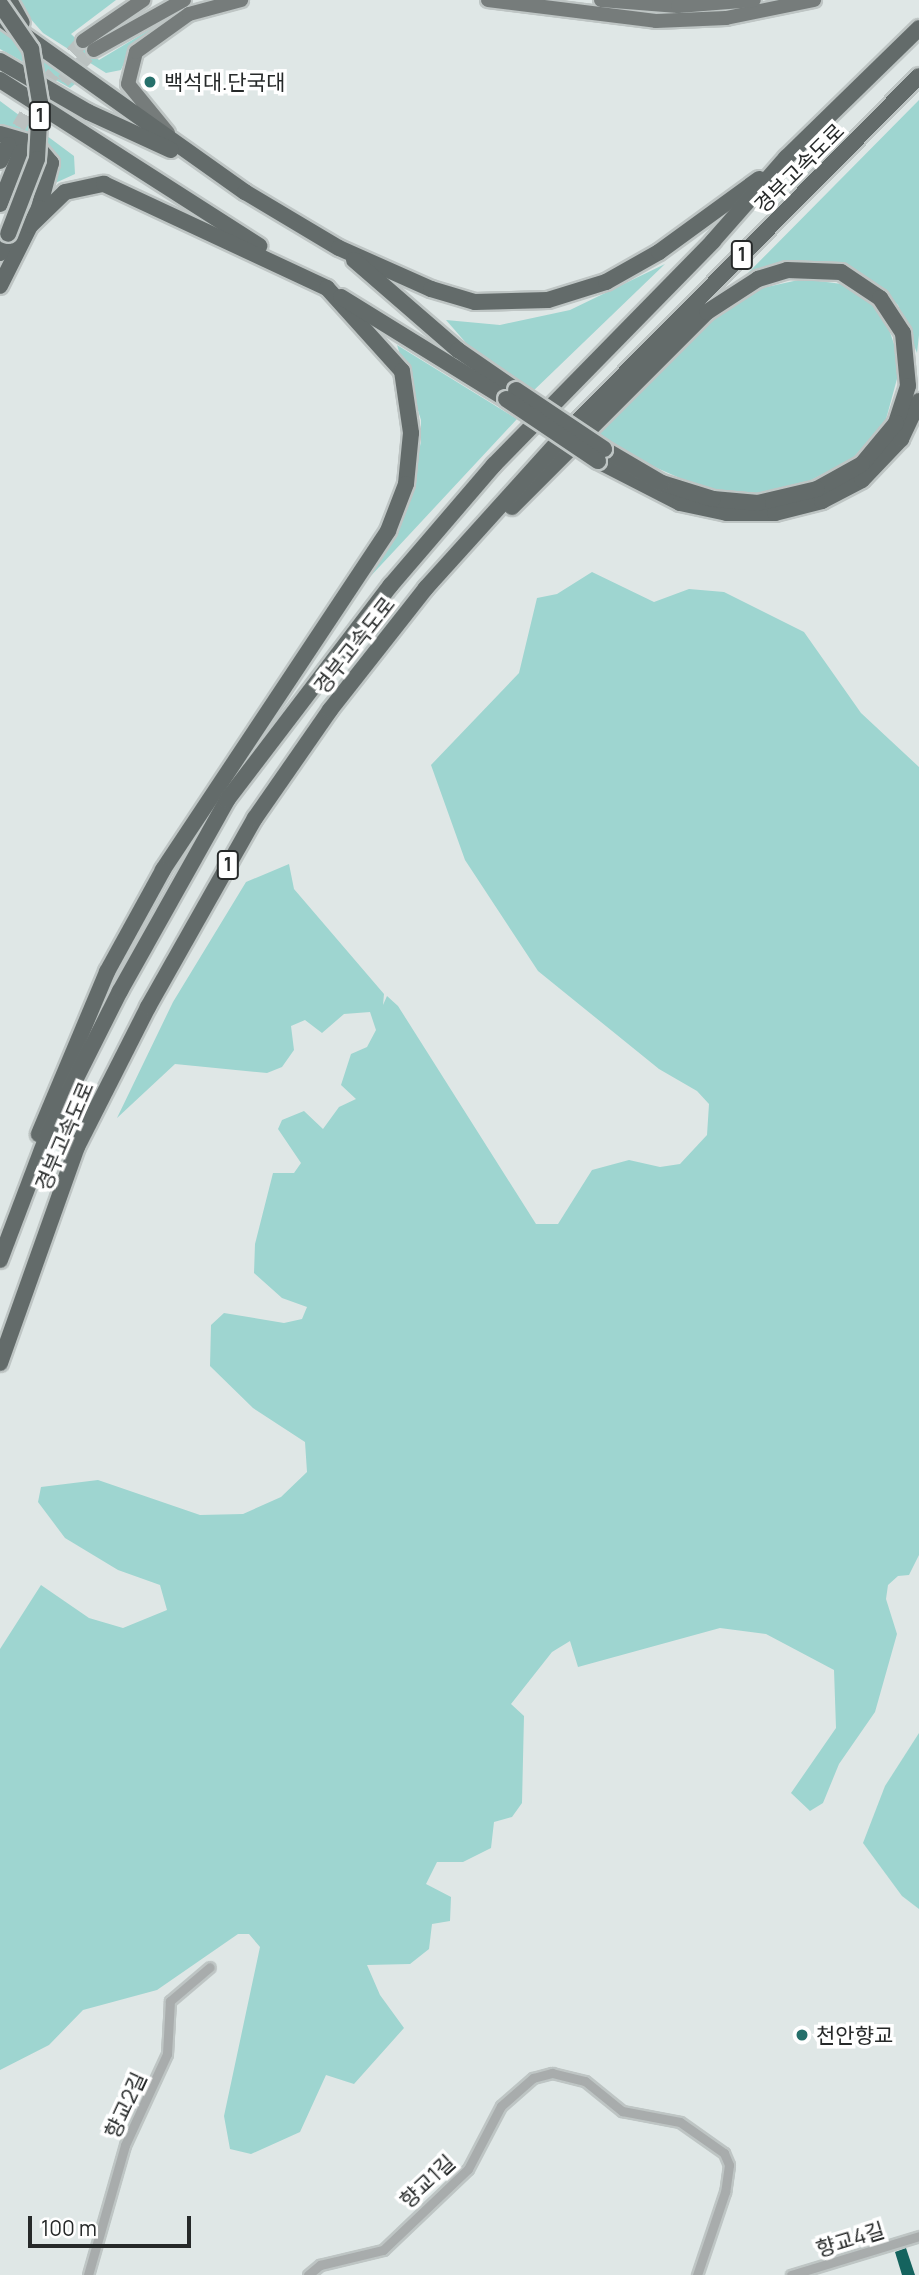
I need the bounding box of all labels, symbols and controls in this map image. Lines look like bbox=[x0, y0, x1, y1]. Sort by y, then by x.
place label: 백석대.단국대 bbox=[164, 69, 285, 95]
marker: 백석대.단국대 bbox=[142, 74, 158, 90]
road number: 1 bbox=[28, 100, 52, 132]
street label: 경부고속도로 bbox=[749, 118, 849, 218]
road number: 1 bbox=[730, 240, 754, 270]
street label: 경부고속도로 bbox=[308, 592, 400, 698]
road number: 1 bbox=[216, 850, 240, 880]
street label: 경부고속도로 bbox=[30, 1078, 98, 1194]
place label: 천안향교 bbox=[816, 2022, 893, 2048]
marker: 천안향교 bbox=[794, 2027, 810, 2043]
street label: 향교2길 bbox=[99, 2068, 151, 2142]
street label: 향교1길 bbox=[394, 2149, 460, 2213]
scale bar bbox=[32, 2202, 194, 2246]
text: 100 m bbox=[41, 2214, 97, 2242]
street label: 향교4길 bbox=[813, 2217, 887, 2261]

